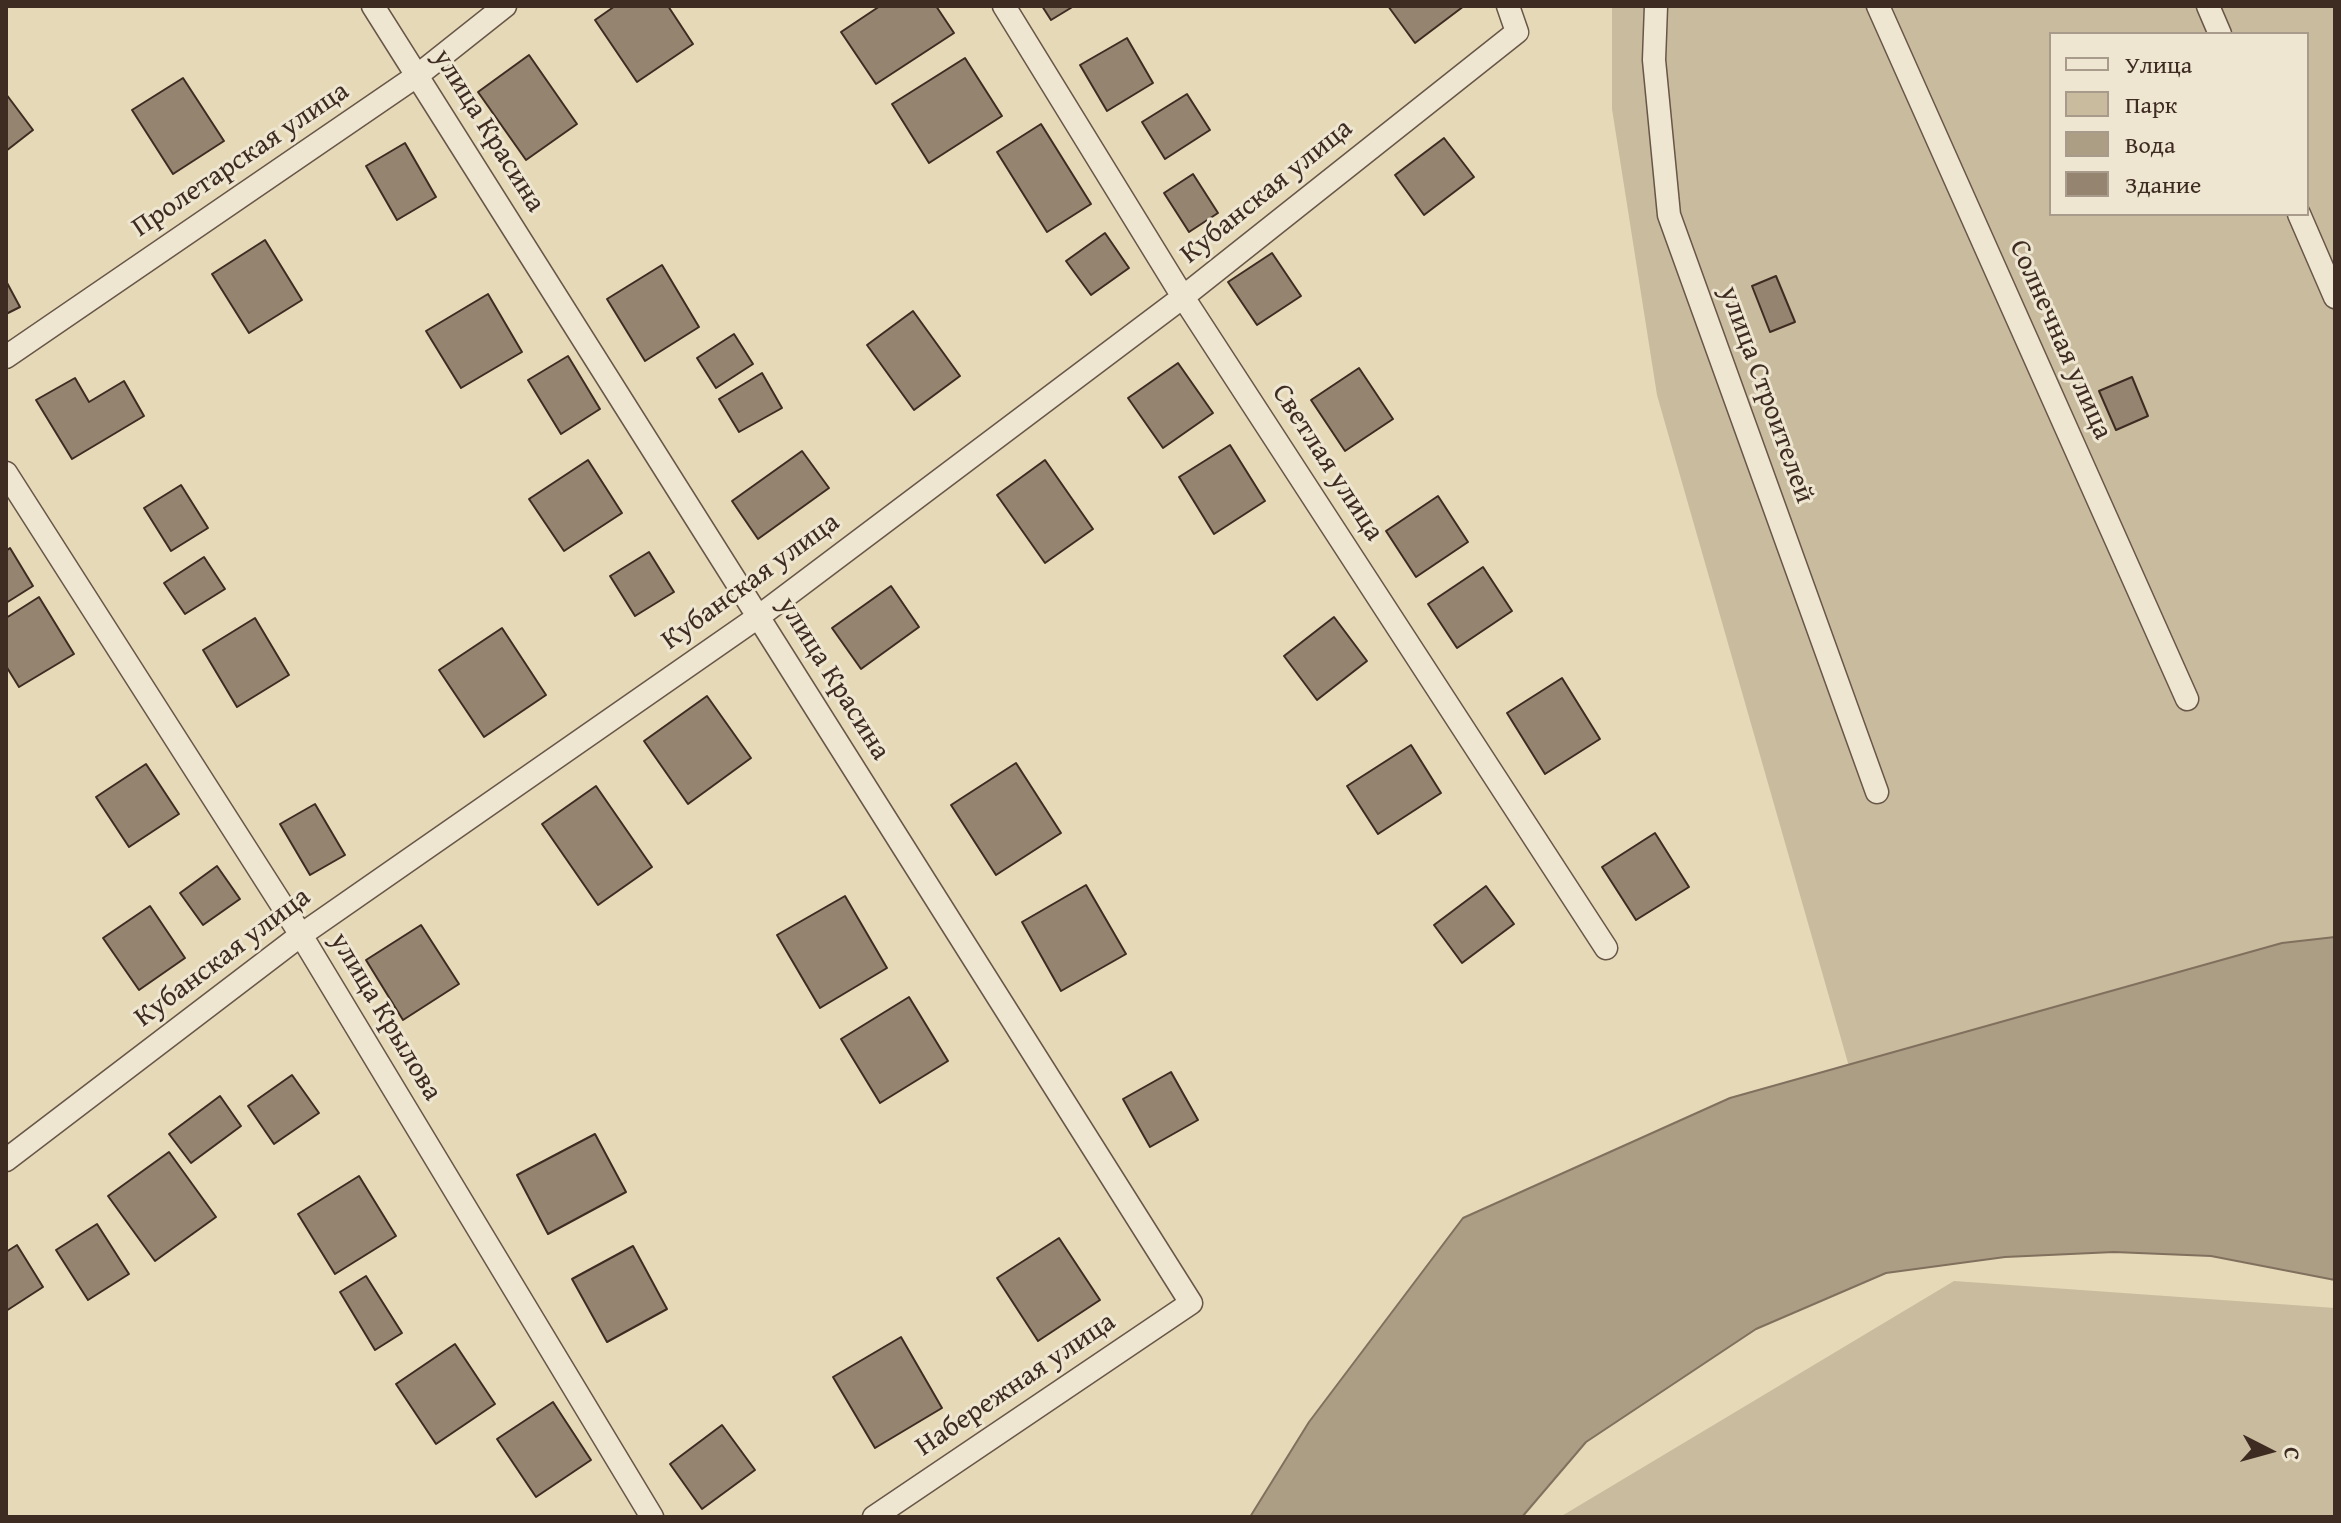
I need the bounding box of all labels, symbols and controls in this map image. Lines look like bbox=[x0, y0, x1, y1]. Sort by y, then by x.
legend bbox=[2049, 32, 2309, 216]
street label: улица Красина bbox=[424, 43, 552, 219]
text: Улица bbox=[2125, 47, 2192, 82]
street label: Пролетарская улица bbox=[126, 75, 356, 245]
text: Парк bbox=[2125, 87, 2177, 122]
street label: Кубанская улица bbox=[1174, 112, 1360, 272]
text: Вода bbox=[2125, 127, 2175, 162]
text: Здание bbox=[2125, 167, 2201, 202]
street label: Солнечная улица bbox=[2001, 235, 2119, 445]
street label: улица Строителей bbox=[1711, 282, 1821, 508]
street label: Светлая улица bbox=[1264, 378, 1390, 548]
street label: Кубанская улица bbox=[655, 506, 847, 658]
street label: улица Красина bbox=[769, 591, 897, 767]
street label: Кубанская улица bbox=[128, 881, 318, 1035]
street label: улица Крылова bbox=[322, 927, 448, 1107]
street label: Набережная улица bbox=[910, 1306, 1122, 1464]
north arrow bbox=[2229, 1411, 2309, 1491]
text: С bbox=[2276, 1446, 2309, 1461]

